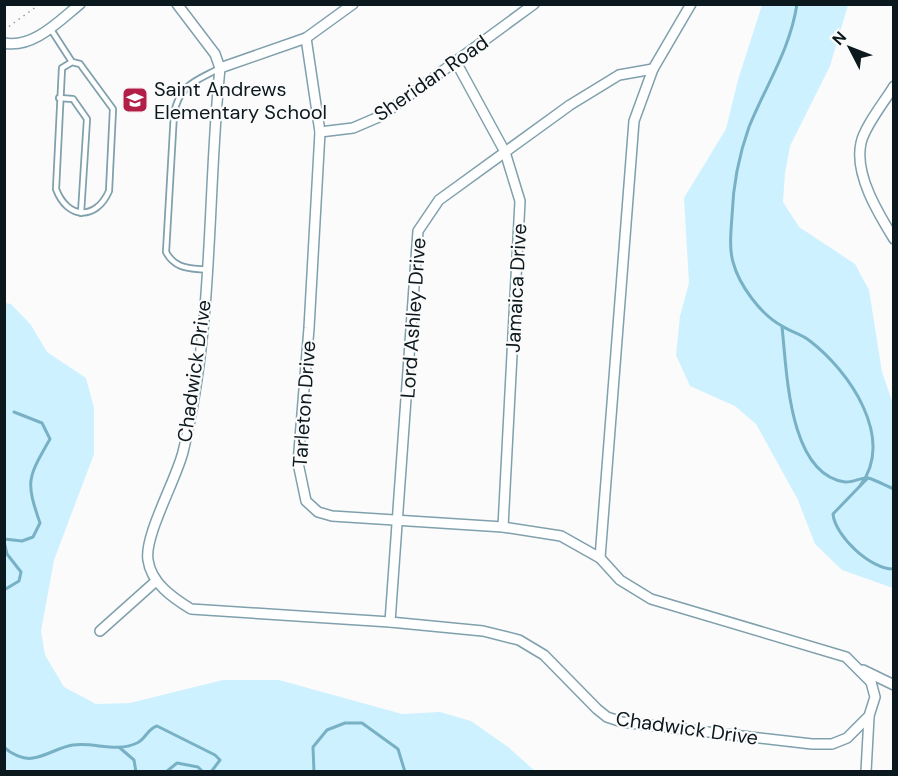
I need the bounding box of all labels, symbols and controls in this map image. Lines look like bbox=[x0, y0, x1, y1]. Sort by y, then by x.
north arrow bbox=[820, 18, 880, 78]
text: N bbox=[828, 27, 851, 50]
street label: Sheridan Road bbox=[369, 29, 493, 127]
place label: Saint Andrews Elementary School bbox=[154, 76, 327, 125]
school or university icon: Saint Andrews Elementary School bbox=[120, 85, 150, 115]
street label: Jamaica Drive bbox=[500, 223, 532, 353]
street label: Lord Ashley Drive bbox=[394, 237, 432, 399]
street label: Chadwick Drive bbox=[171, 298, 217, 444]
street label: Tarleton Drive bbox=[287, 340, 321, 468]
street label: Chadwick Drive bbox=[614, 705, 760, 751]

